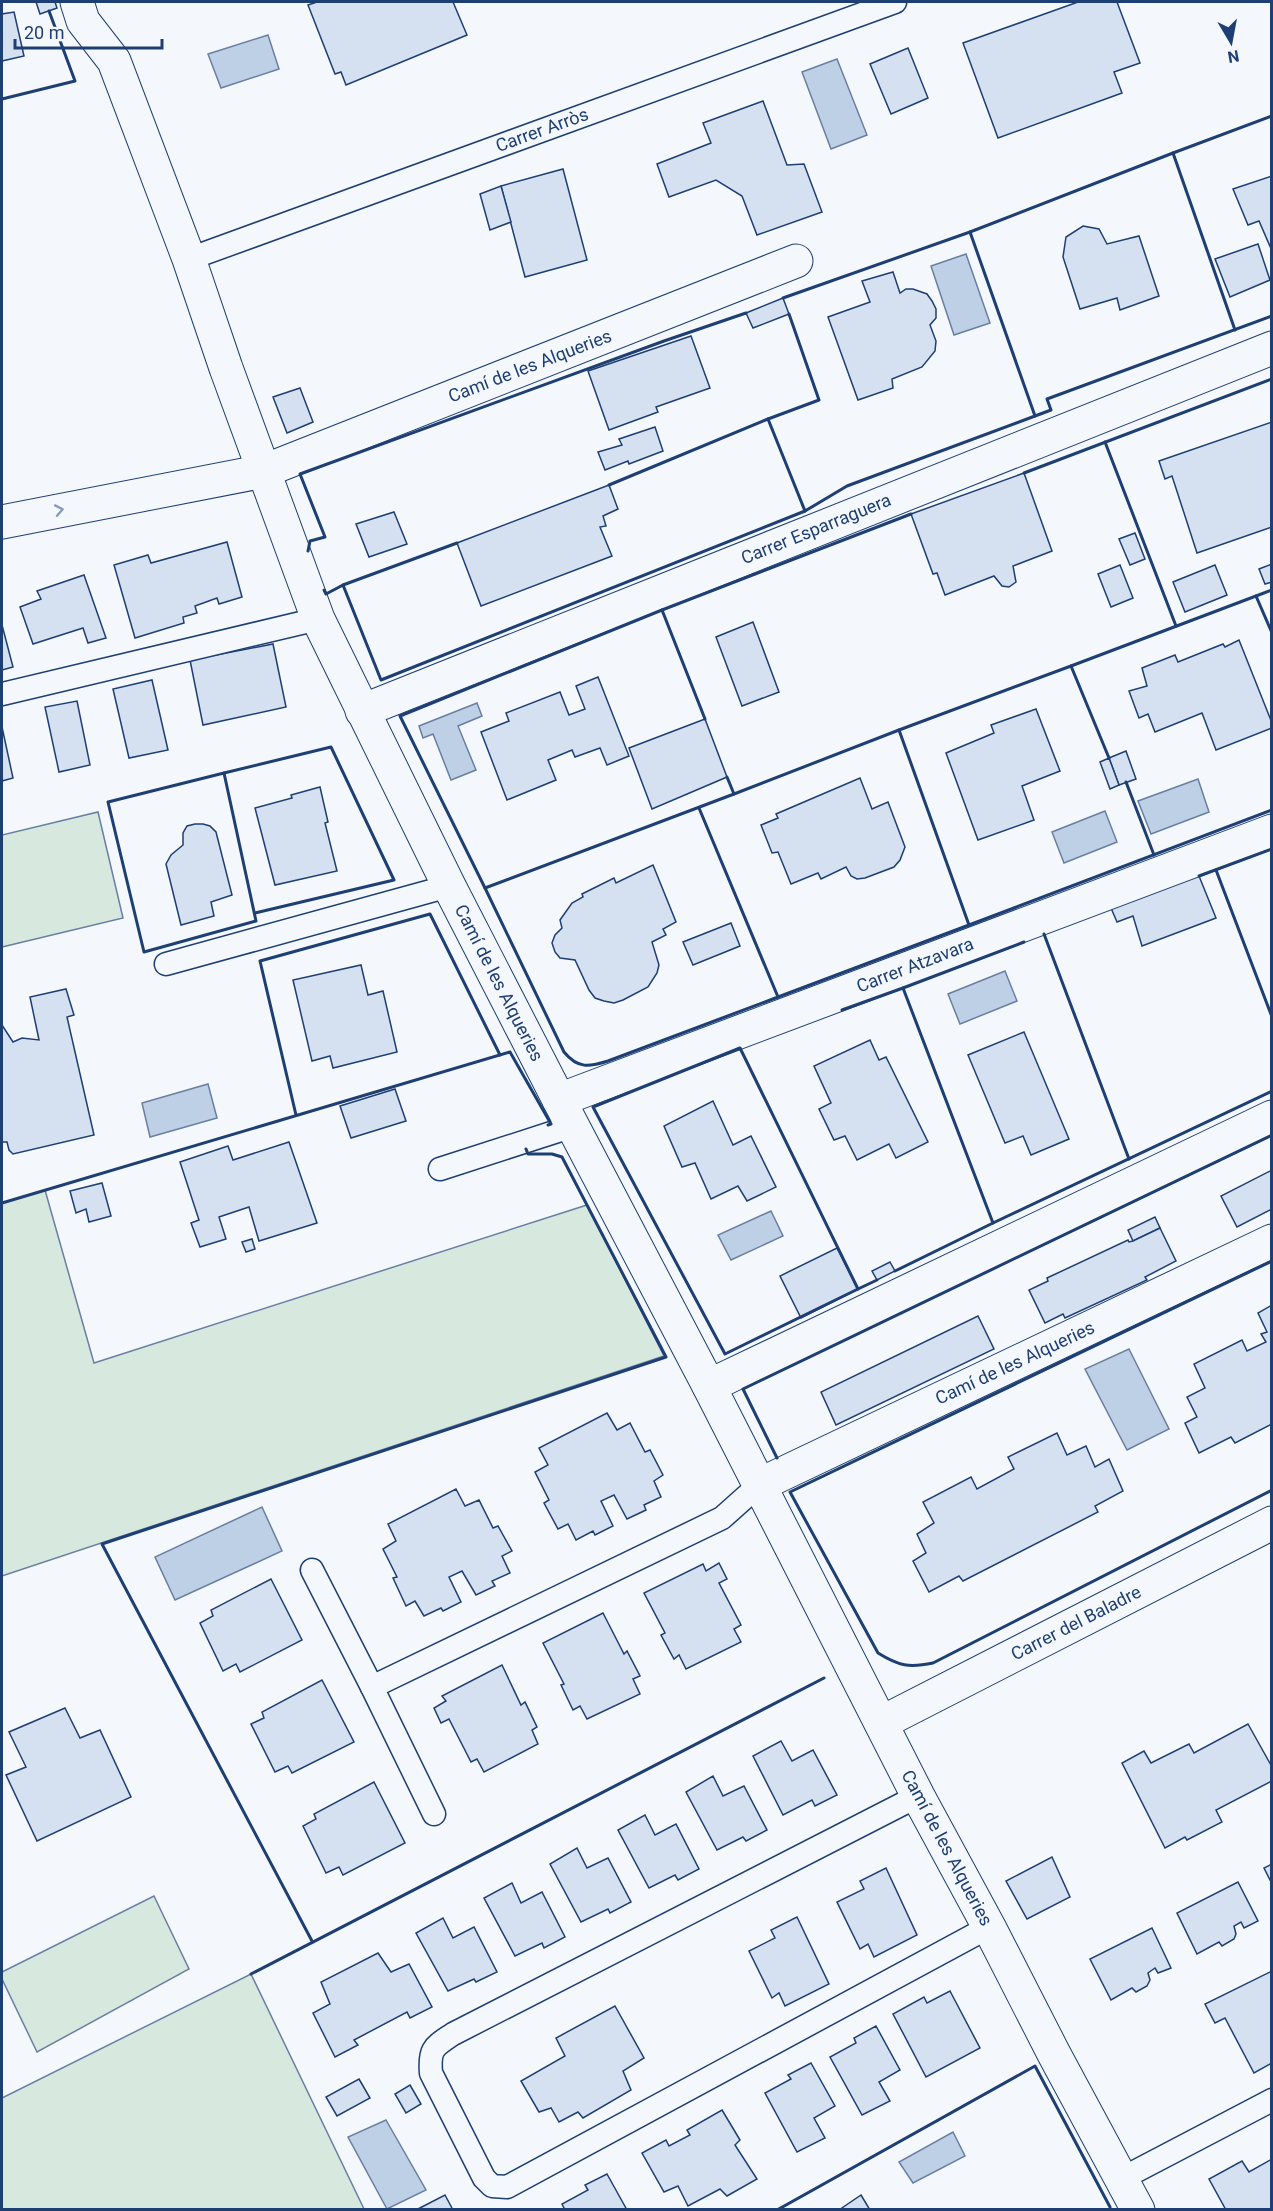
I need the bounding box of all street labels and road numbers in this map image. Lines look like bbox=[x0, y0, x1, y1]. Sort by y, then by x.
street label: Carrer Arròs bbox=[493, 103, 591, 156]
street label: Camí de les Alqueries bbox=[445, 325, 614, 406]
street label: Carrer Esparraguera bbox=[738, 489, 894, 568]
street label: Camí de les Alqueries bbox=[451, 901, 548, 1065]
street label: Carrer Atzavara bbox=[853, 933, 976, 996]
street label: Camí de les Alqueries bbox=[932, 1316, 1098, 1409]
street label: Carrer del Baladre bbox=[1007, 1581, 1144, 1664]
street label: Camí de les Alqueries bbox=[898, 1766, 997, 1929]

